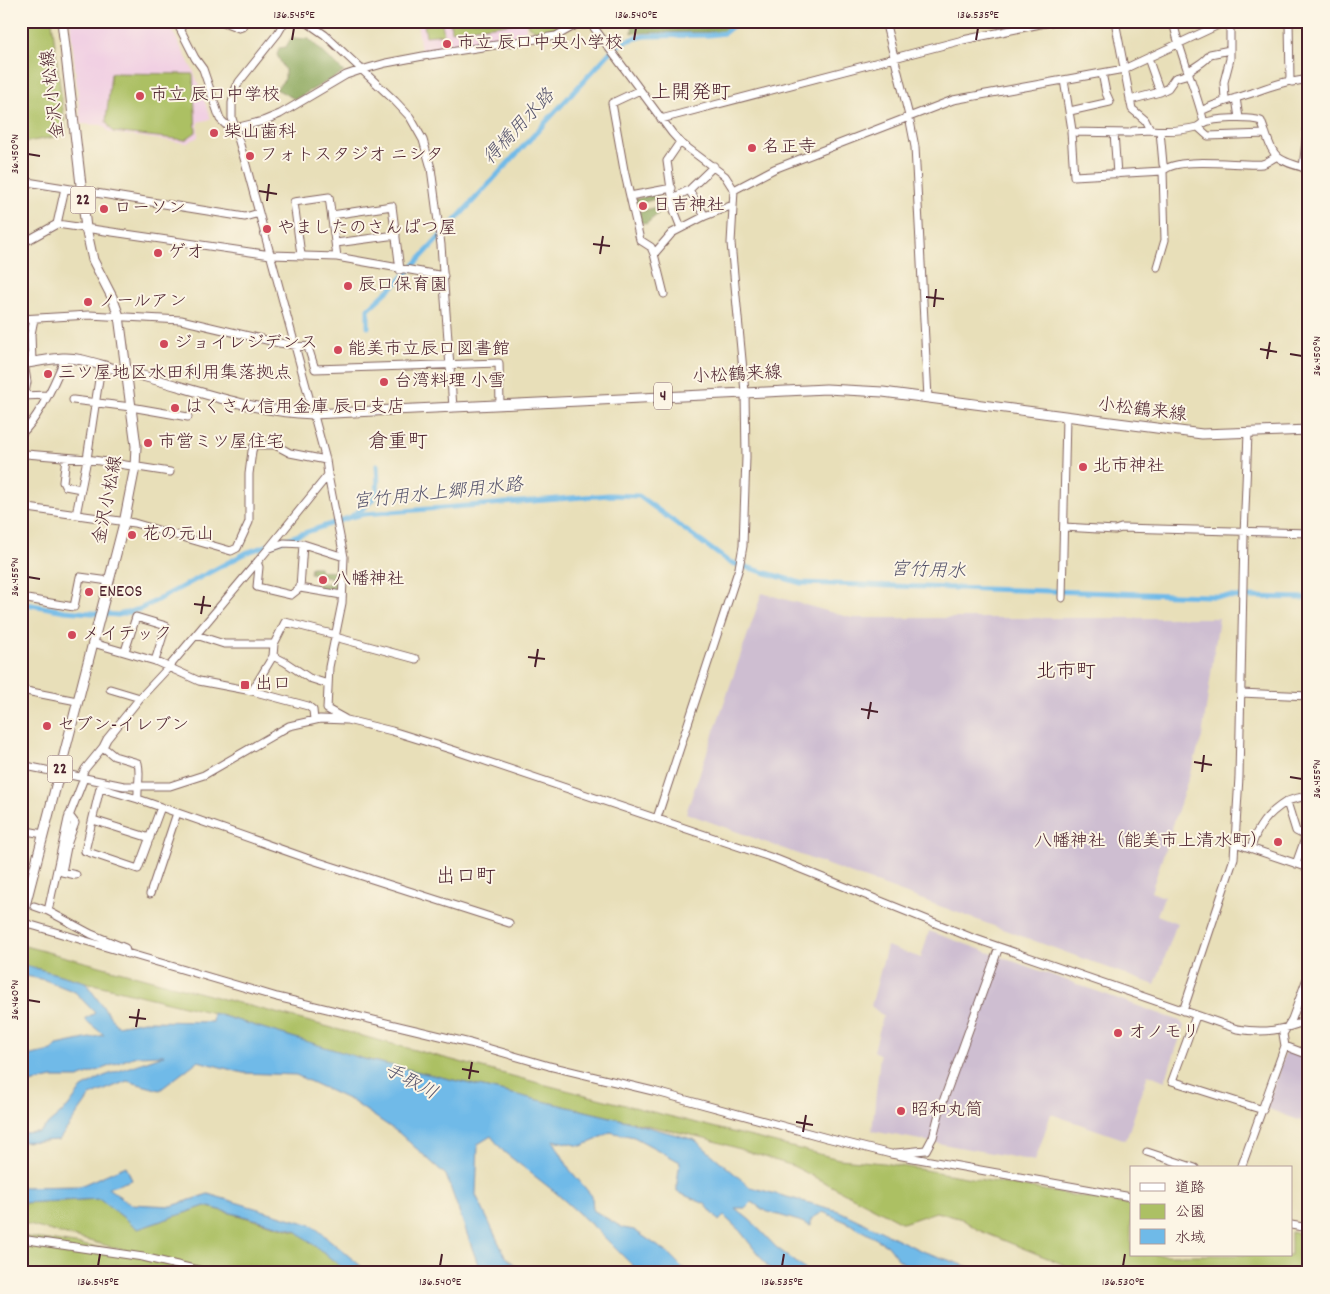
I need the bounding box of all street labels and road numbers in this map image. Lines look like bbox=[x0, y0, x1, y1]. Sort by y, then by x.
street label: 金沢小松線 bbox=[36, 48, 72, 140]
road number: 22 bbox=[70, 186, 96, 214]
street label: 小松鶴来線 bbox=[691, 361, 783, 391]
road number: 4 bbox=[654, 382, 672, 410]
street label: 小松鶴来線 bbox=[1096, 393, 1188, 429]
street label: 金沢小松線 bbox=[88, 453, 130, 547]
road number: 22 bbox=[48, 756, 72, 782]

